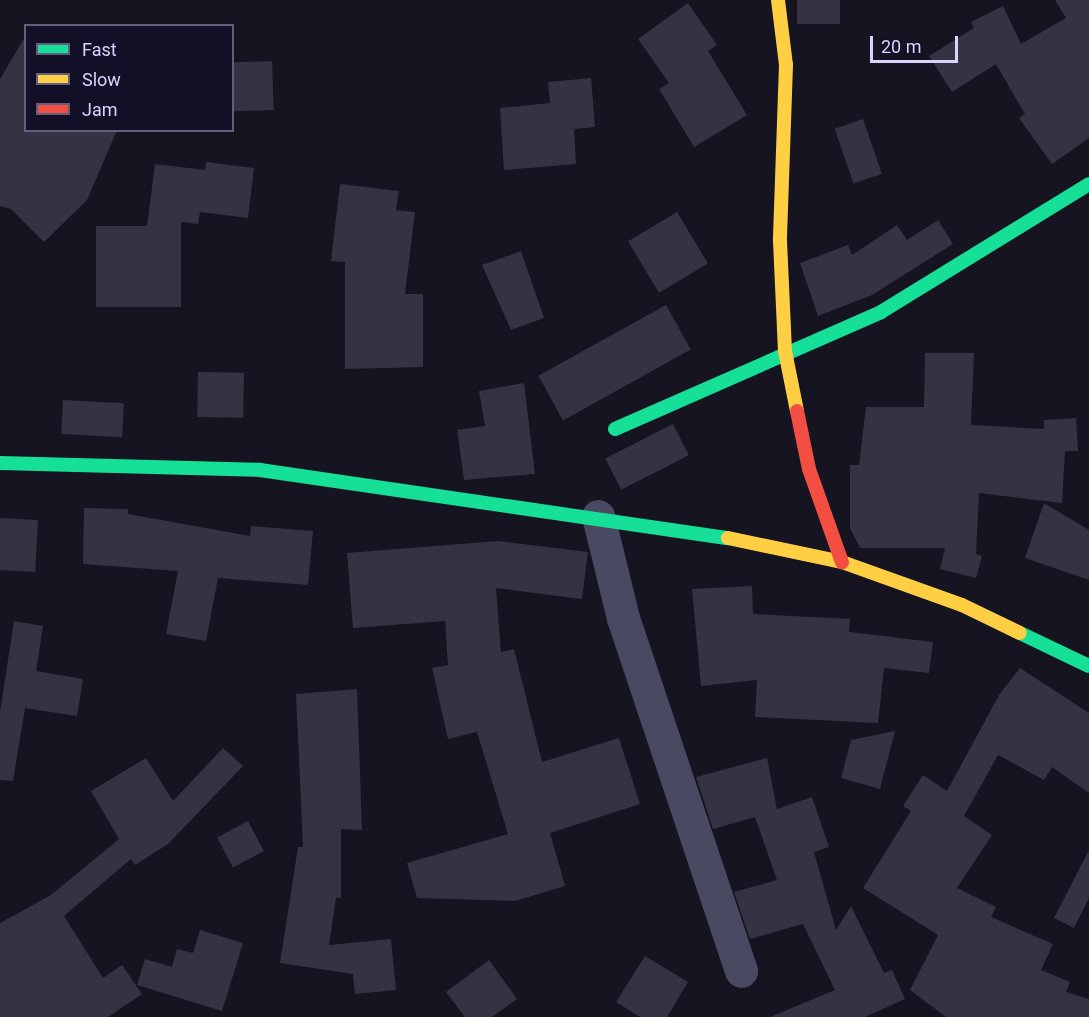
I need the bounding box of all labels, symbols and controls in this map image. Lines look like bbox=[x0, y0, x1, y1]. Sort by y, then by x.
legend bbox=[24, 24, 234, 132]
scale bar bbox=[873, 24, 962, 62]
text: 20 m bbox=[881, 36, 921, 57]
text: Fast bbox=[82, 39, 117, 60]
text: Slow bbox=[82, 69, 121, 90]
text: Jam bbox=[82, 99, 118, 120]

